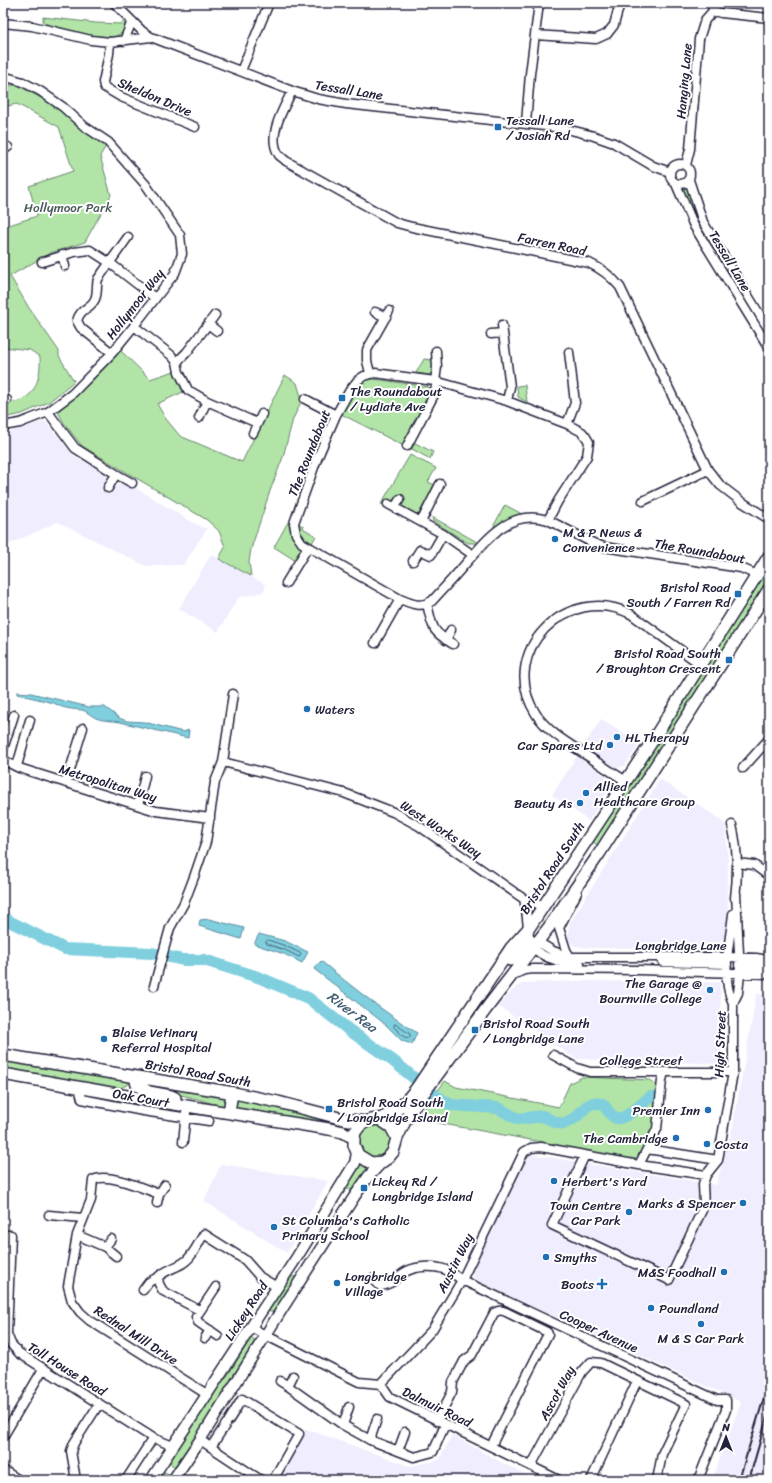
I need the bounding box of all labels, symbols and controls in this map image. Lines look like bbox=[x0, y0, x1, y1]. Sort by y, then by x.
street label: Hanging Lane bbox=[669, 42, 699, 120]
street label: Sheldon Drive bbox=[114, 71, 196, 123]
street label: Tessall Lane bbox=[313, 73, 385, 107]
place label: Tessall Lane / Josiah Rd bbox=[506, 109, 575, 147]
marker: Tessall Lane / Josiah Rd bbox=[493, 122, 503, 132]
park label: Hollymoor Park bbox=[24, 196, 112, 219]
street label: Farren Road bbox=[516, 226, 589, 263]
street label: Tessall Lane bbox=[703, 226, 758, 296]
street label: Hollymoor Way bbox=[100, 263, 170, 344]
place label: The Roundabout / Lydiate Ave bbox=[350, 380, 443, 418]
marker: The Roundabout / Lydiate Ave bbox=[337, 393, 347, 403]
street label: The Roundabout bbox=[281, 406, 337, 500]
place label: M & P News & Convenience bbox=[563, 521, 642, 559]
street label: The Roundabout bbox=[653, 532, 748, 570]
marker: M & P News & Convenience bbox=[550, 534, 560, 544]
place label: Bristol Road South / Farren Rd bbox=[626, 576, 731, 614]
marker: Bristol Road South / Farren Rd bbox=[733, 589, 743, 599]
place label: Bristol Road South / Broughton Crescent bbox=[596, 642, 721, 680]
marker: Bristol Road South / Broughton Crescent bbox=[724, 655, 734, 665]
place label: Waters bbox=[315, 698, 355, 721]
marker: Waters bbox=[302, 704, 312, 714]
place label: HL Therapy bbox=[625, 726, 689, 749]
marker: HL Therapy bbox=[612, 732, 622, 742]
place label: Car Spares Ltd bbox=[518, 734, 603, 757]
marker: Car Spares Ltd bbox=[605, 740, 615, 750]
street label: Metropolitan Way bbox=[56, 757, 160, 809]
place label: Allied Healthcare Group bbox=[593, 775, 695, 813]
marker: Allied Healthcare Group bbox=[581, 788, 591, 798]
place label: Beauty As bbox=[514, 792, 573, 815]
street label: West Works Way bbox=[395, 794, 487, 864]
marker: Beauty As bbox=[575, 798, 585, 808]
street label: Bristol Road South bbox=[513, 817, 591, 919]
street label: Longbridge Lane bbox=[635, 934, 727, 957]
place label: The Garage @ Bournville College bbox=[599, 972, 702, 1010]
water label: River Rea bbox=[321, 985, 383, 1040]
marker: The Garage @ Bournville College bbox=[705, 985, 715, 995]
street label: High Street bbox=[707, 1010, 733, 1078]
place label: Bristol Road South / Longbridge Lane bbox=[483, 1012, 590, 1050]
place label: Blaise Vetinary Referral Hospital bbox=[112, 1021, 212, 1059]
marker: Bristol Road South / Longbridge Lane bbox=[470, 1025, 480, 1035]
marker: Blaise Vetinary Referral Hospital bbox=[99, 1034, 109, 1044]
street label: College Street bbox=[600, 1049, 683, 1072]
street label: Bristol Road South bbox=[143, 1052, 253, 1094]
street label: Oak Court bbox=[111, 1082, 172, 1114]
place label: Bristol Road South / Longbridge Island bbox=[337, 1091, 448, 1129]
place label: Premier Inn bbox=[632, 1099, 700, 1122]
marker: Bristol Road South / Longbridge Island bbox=[324, 1104, 334, 1114]
marker: Premier Inn bbox=[703, 1105, 713, 1115]
place label: The Cambridge bbox=[583, 1127, 668, 1150]
marker: The Cambridge bbox=[671, 1133, 681, 1143]
place label: Costa bbox=[715, 1133, 748, 1156]
marker: Costa bbox=[702, 1139, 712, 1149]
place label: Lickey Rd / Longbridge Island bbox=[372, 1170, 474, 1208]
place label: Herbert's Yard bbox=[562, 1170, 648, 1193]
marker: Herbert's Yard bbox=[549, 1176, 559, 1186]
marker: Lickey Rd / Longbridge Island bbox=[359, 1183, 369, 1193]
place label: Marks & Spencer bbox=[638, 1192, 736, 1215]
place label: Town Centre Car Park bbox=[550, 1194, 621, 1232]
marker: Marks & Spencer bbox=[738, 1198, 748, 1208]
marker: Town Centre Car Park bbox=[624, 1207, 634, 1217]
place label: St Columba's Catholic Primary School bbox=[282, 1209, 410, 1247]
marker: St Columba's Catholic Primary School bbox=[269, 1222, 279, 1232]
street label: Austin Way bbox=[430, 1229, 480, 1298]
place label: Smyths bbox=[554, 1246, 597, 1269]
marker: Smyths bbox=[541, 1252, 551, 1262]
place label: M&S Foodhall bbox=[638, 1261, 716, 1284]
place label: Longbridge Village bbox=[345, 1265, 407, 1303]
marker: M&S Foodhall bbox=[719, 1267, 729, 1277]
place label: Boots bbox=[561, 1273, 594, 1296]
street label: Lickey Road bbox=[218, 1276, 275, 1346]
marker: Longbridge Village bbox=[332, 1278, 342, 1288]
marker: Boots bbox=[597, 1279, 607, 1289]
place label: Poundland bbox=[659, 1297, 720, 1320]
street label: Rednal Mill Drive bbox=[89, 1299, 183, 1371]
street label: Cooper Avenue bbox=[556, 1303, 642, 1359]
marker: Poundland bbox=[646, 1303, 656, 1313]
marker: M & S Car Park bbox=[696, 1319, 706, 1329]
place label: M & S Car Park bbox=[658, 1327, 744, 1350]
street label: Toll House Road bbox=[23, 1336, 112, 1403]
street label: Ascot Way bbox=[532, 1361, 582, 1425]
street label: Dalmuir Road bbox=[398, 1380, 477, 1434]
north arrow bbox=[706, 1417, 746, 1457]
text: N bbox=[721, 1418, 730, 1437]

